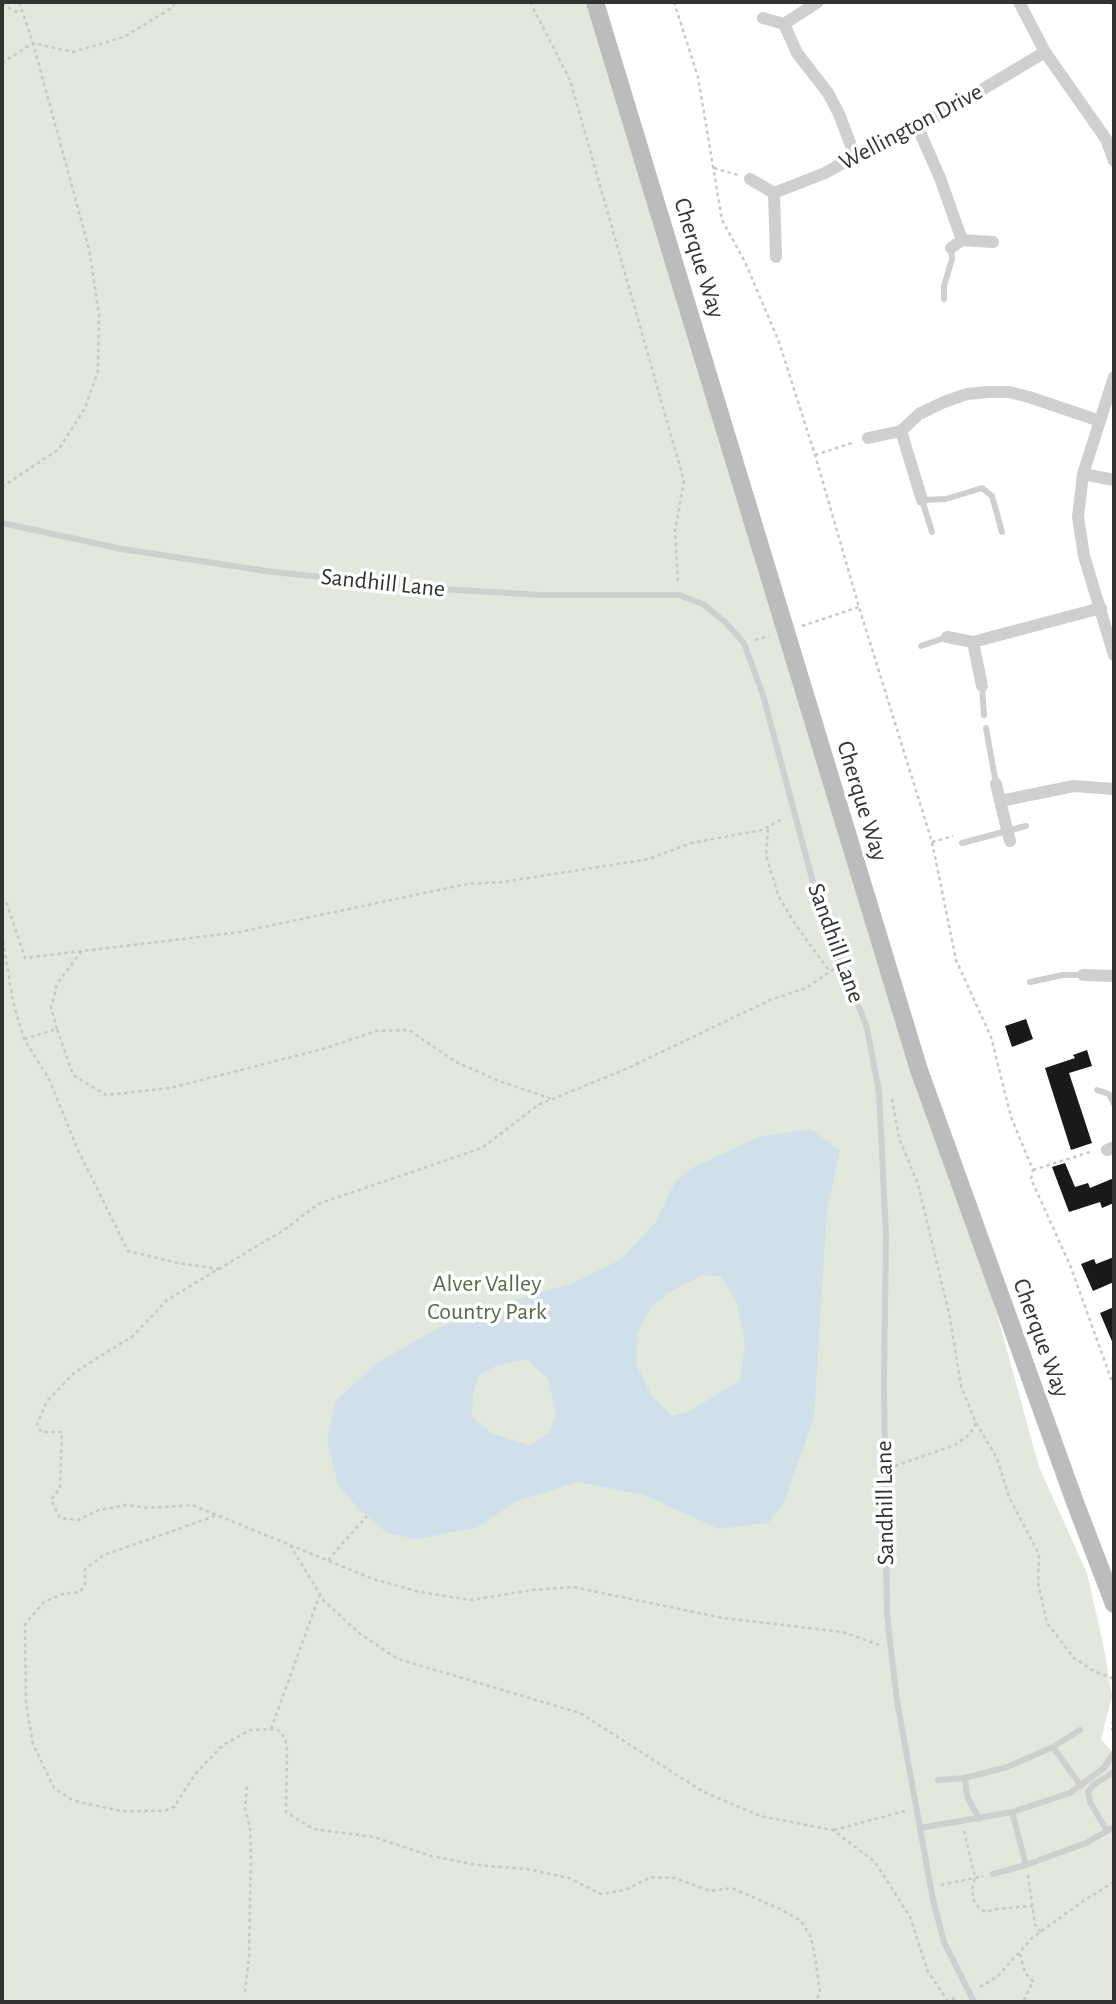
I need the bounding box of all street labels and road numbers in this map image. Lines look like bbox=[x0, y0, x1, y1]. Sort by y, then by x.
street label: Wellington Drive bbox=[834, 77, 988, 177]
street label: Cherque Way bbox=[667, 194, 731, 322]
street label: Sandhill Lane bbox=[319, 562, 447, 604]
street label: Cherque Way bbox=[830, 737, 894, 865]
street label: Sandhill Lane bbox=[801, 879, 871, 1007]
street label: Cherque Way bbox=[1006, 1275, 1076, 1401]
street label: Sandhill Lane bbox=[870, 1440, 900, 1566]

